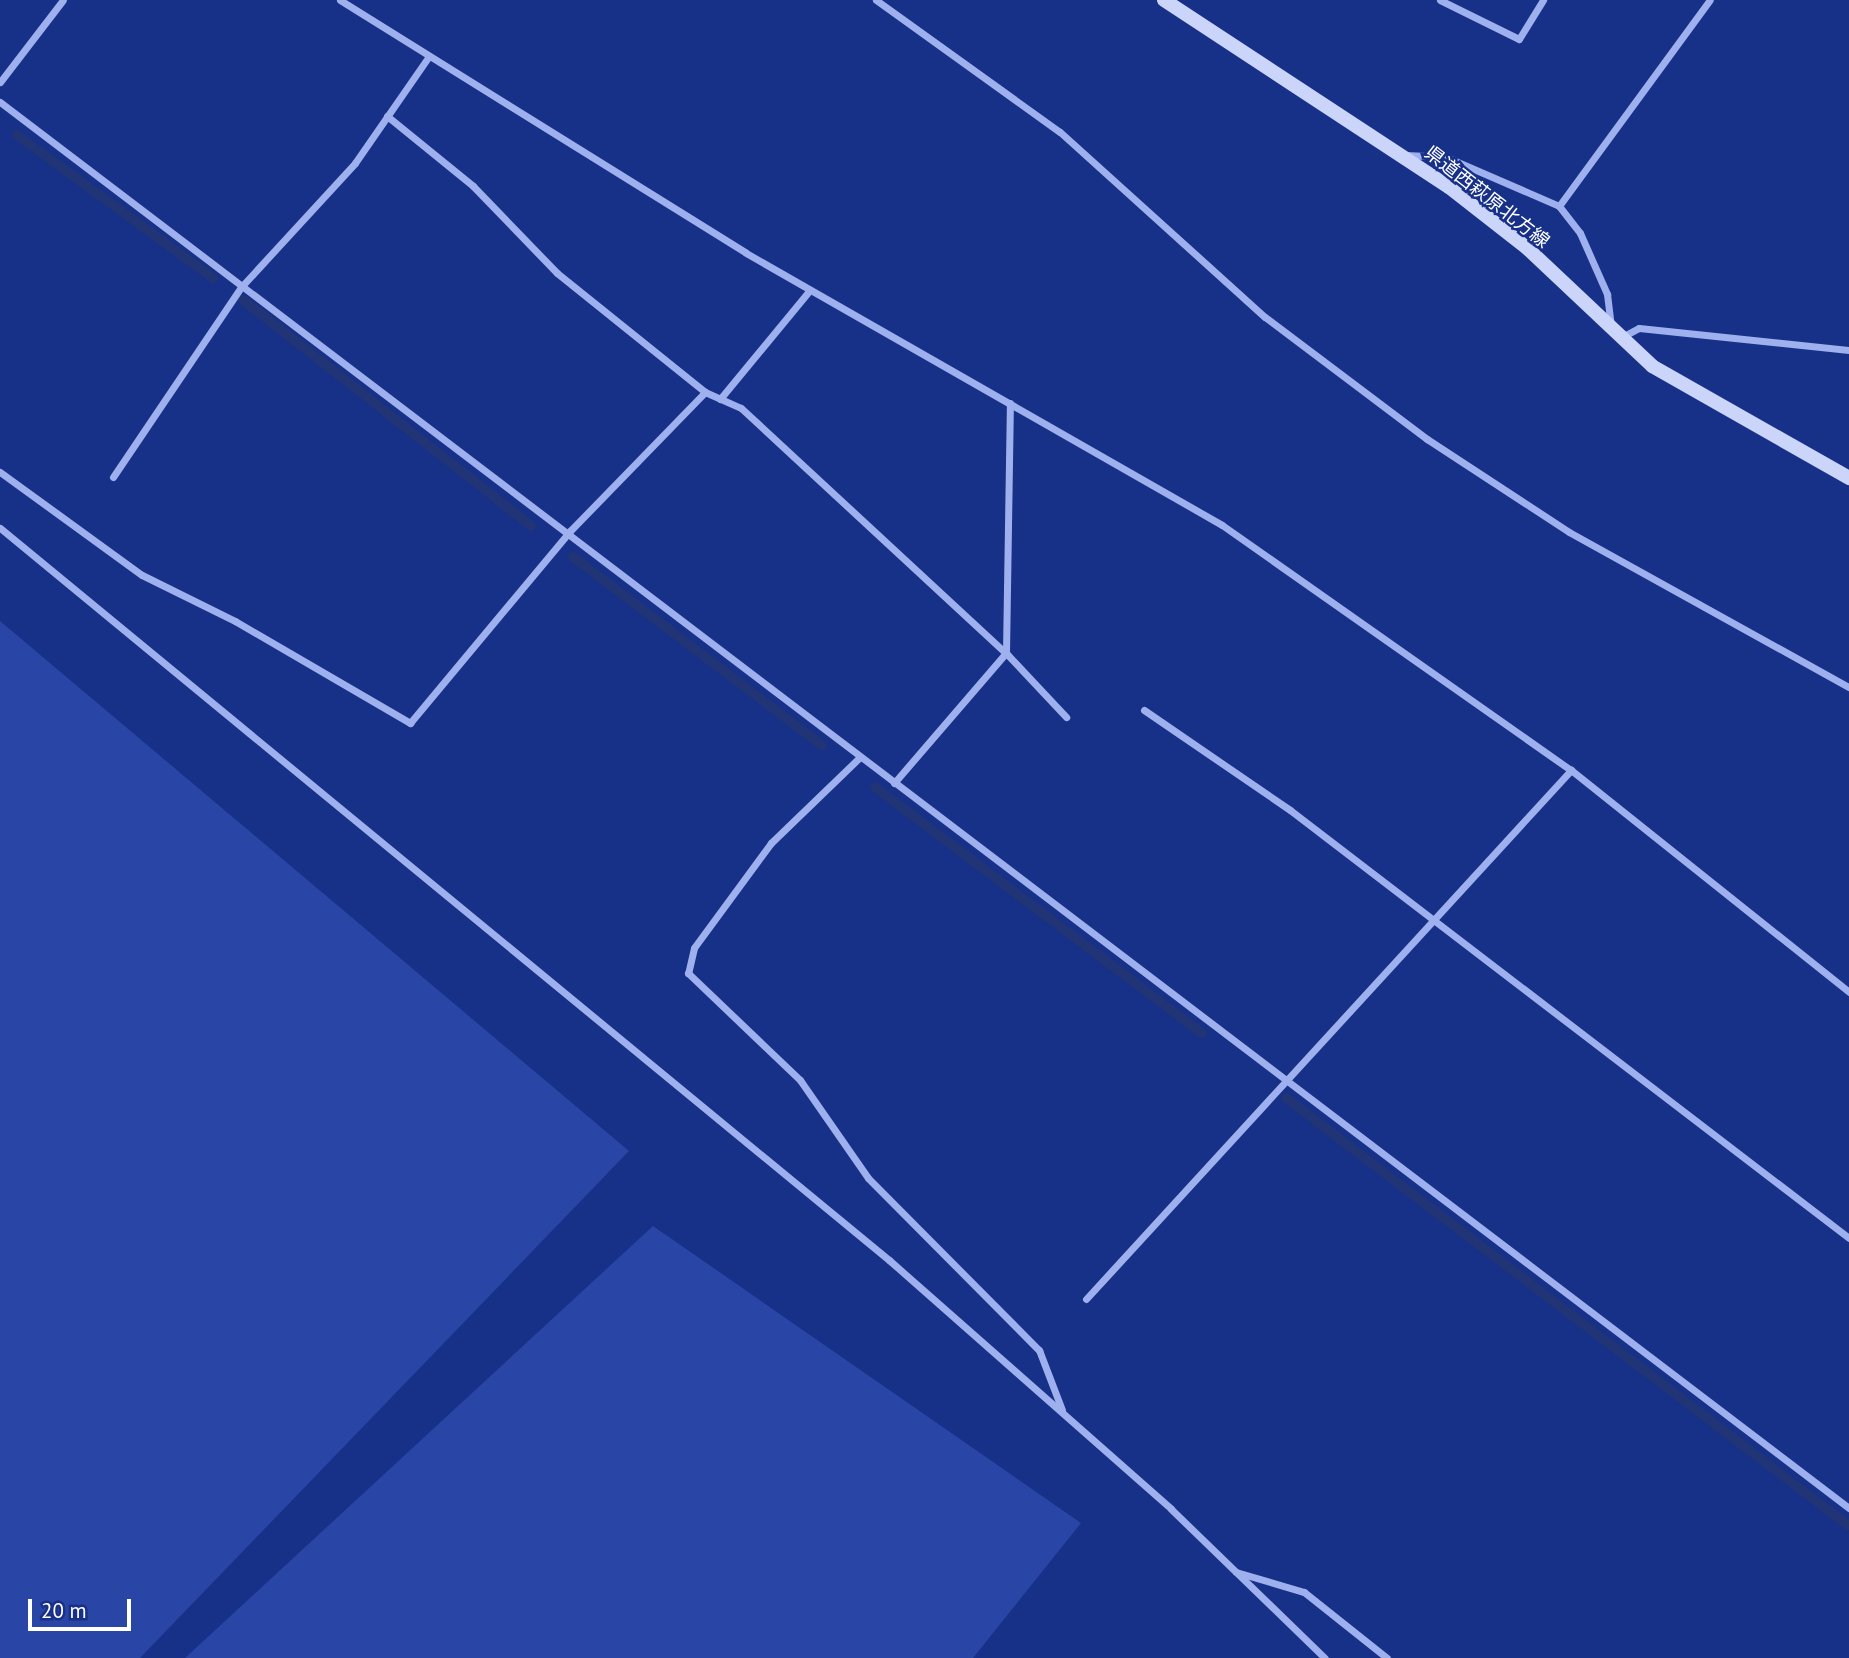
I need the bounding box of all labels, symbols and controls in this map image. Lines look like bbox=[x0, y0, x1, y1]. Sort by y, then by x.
street label: 県道西萩原北方線 bbox=[1420, 141, 1554, 253]
scale bar bbox=[32, 1584, 135, 1628]
text: 20 m bbox=[41, 1597, 87, 1624]

